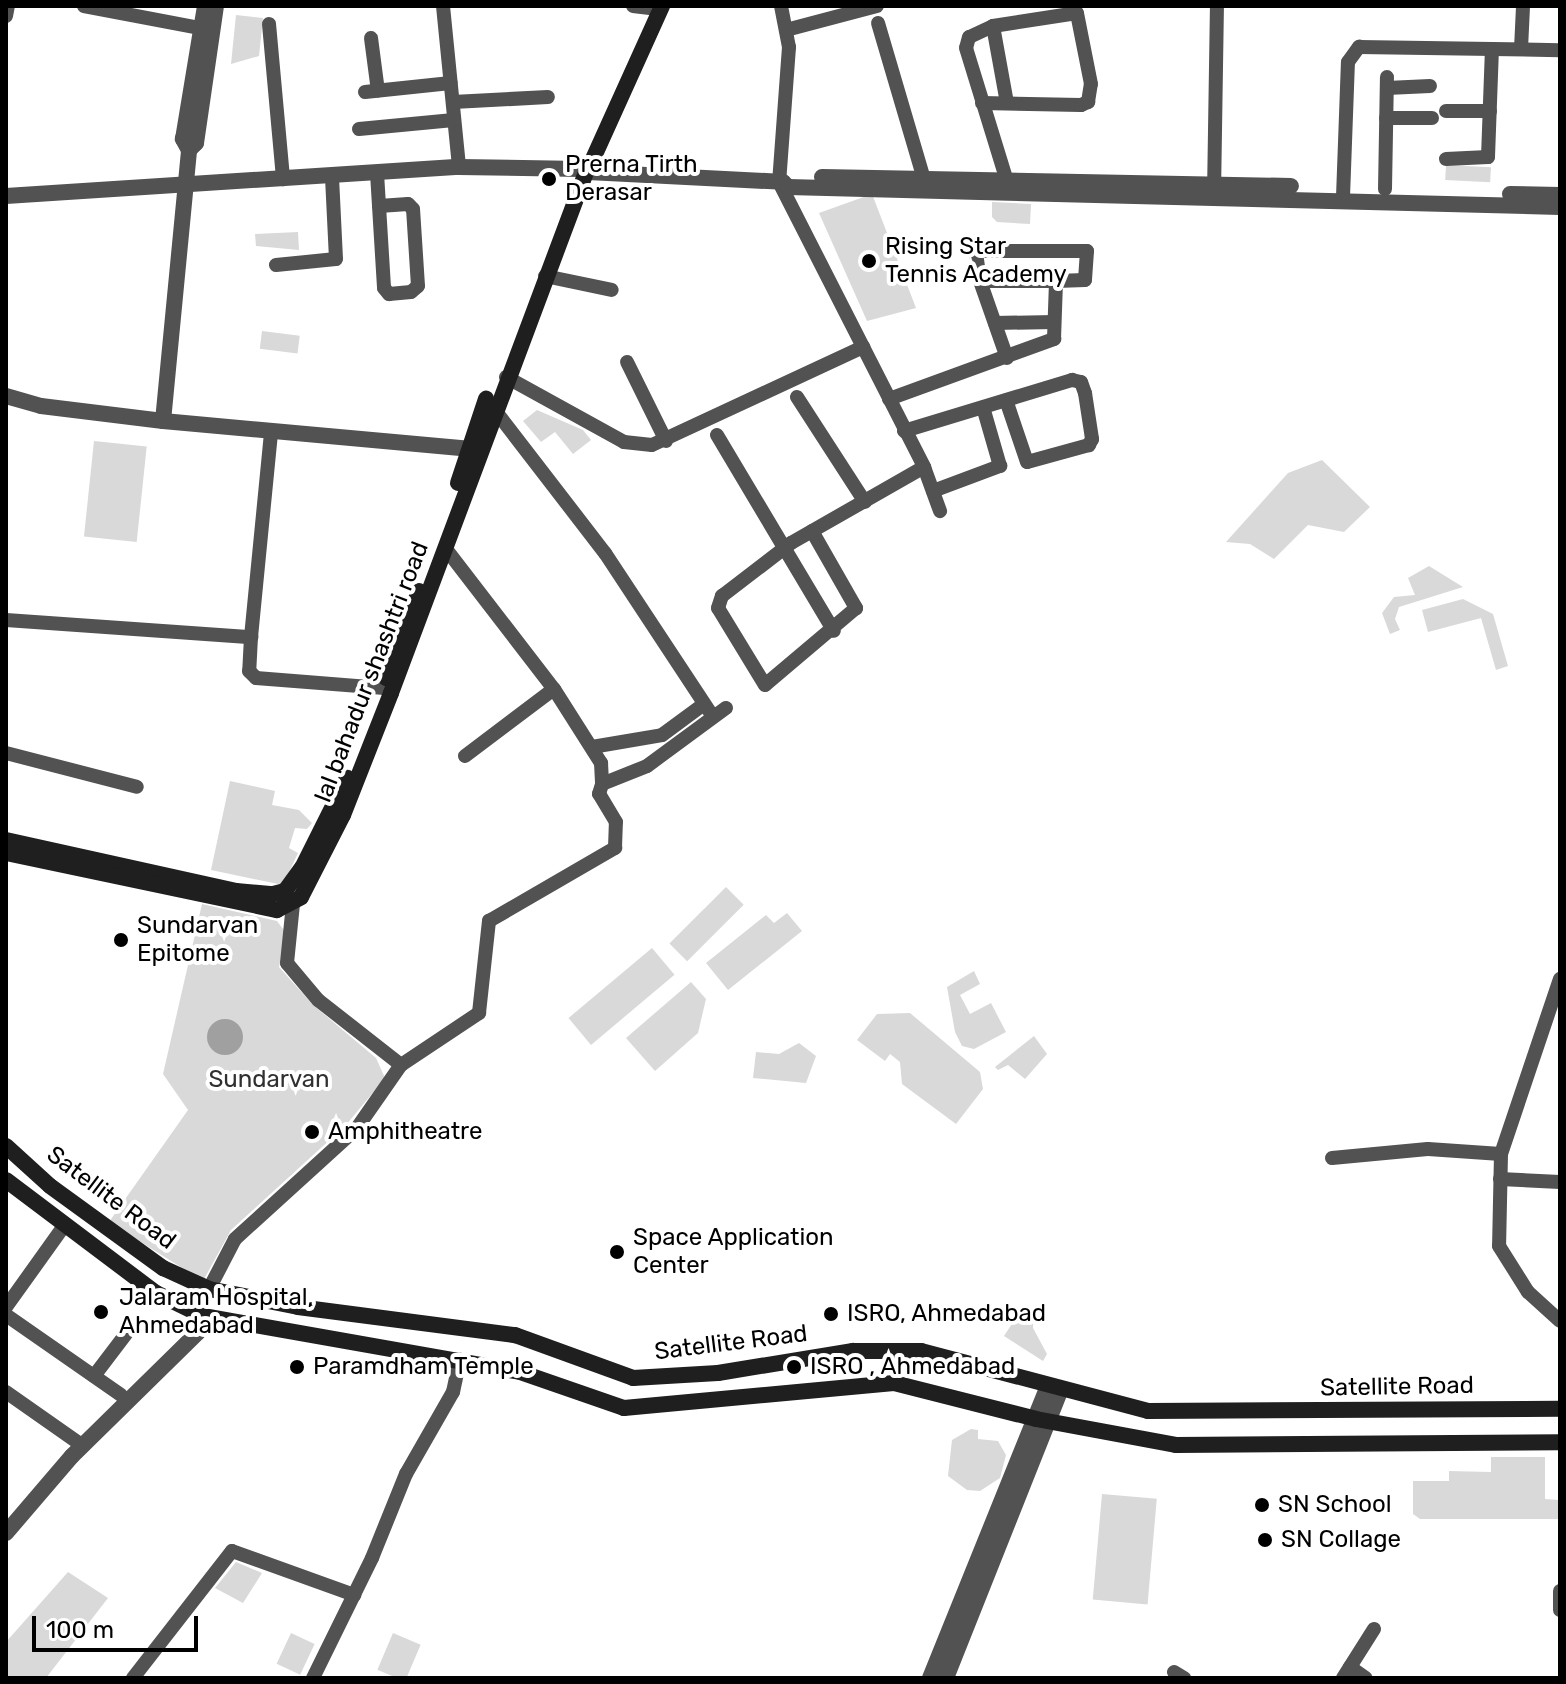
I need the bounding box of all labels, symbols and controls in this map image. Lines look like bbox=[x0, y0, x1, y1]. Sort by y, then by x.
place label: Prerna Tirth Derasar bbox=[565, 151, 698, 207]
marker: Prerna Tirth Derasar bbox=[540, 170, 558, 188]
place label: Rising Star Tennis Academy bbox=[885, 233, 1067, 289]
marker: Rising Star Tennis Academy bbox=[860, 252, 878, 270]
street label: lal bahadur shashtri road bbox=[309, 538, 435, 806]
place label: Sundarvan Epitome bbox=[137, 912, 258, 968]
marker: Sundarvan Epitome bbox=[112, 931, 130, 949]
park label: Sundarvan bbox=[208, 1066, 330, 1094]
place label: Amphitheatre bbox=[328, 1118, 482, 1146]
marker: Amphitheatre bbox=[303, 1123, 321, 1141]
street label: Satellite Road bbox=[41, 1140, 181, 1256]
place label: Space Application Center bbox=[633, 1224, 834, 1280]
marker: Space Application Center bbox=[608, 1243, 626, 1261]
place label: Jalaram Hospital, Ahmedabad bbox=[119, 1284, 314, 1340]
place label: ISRO, Ahmedabad bbox=[847, 1300, 1047, 1328]
marker: Jalaram Hospital, Ahmedabad bbox=[90, 1301, 112, 1323]
marker: ISRO, Ahmedabad bbox=[822, 1305, 840, 1323]
street label: Satellite Road bbox=[653, 1319, 809, 1367]
place label: Paramdham Temple bbox=[313, 1353, 534, 1381]
place label: ISRO , Ahmedabad bbox=[810, 1353, 1016, 1381]
marker: Paramdham Temple bbox=[288, 1358, 306, 1376]
marker: ISRO , Ahmedabad bbox=[785, 1358, 803, 1376]
street label: Satellite Road bbox=[1320, 1371, 1474, 1403]
place label: SN School bbox=[1278, 1491, 1392, 1519]
marker: SN School bbox=[1253, 1496, 1271, 1514]
place label: SN Collage bbox=[1281, 1526, 1401, 1554]
marker: SN Collage bbox=[1256, 1531, 1274, 1549]
scale bar bbox=[36, 1600, 202, 1650]
text: 100 m bbox=[46, 1616, 114, 1644]

